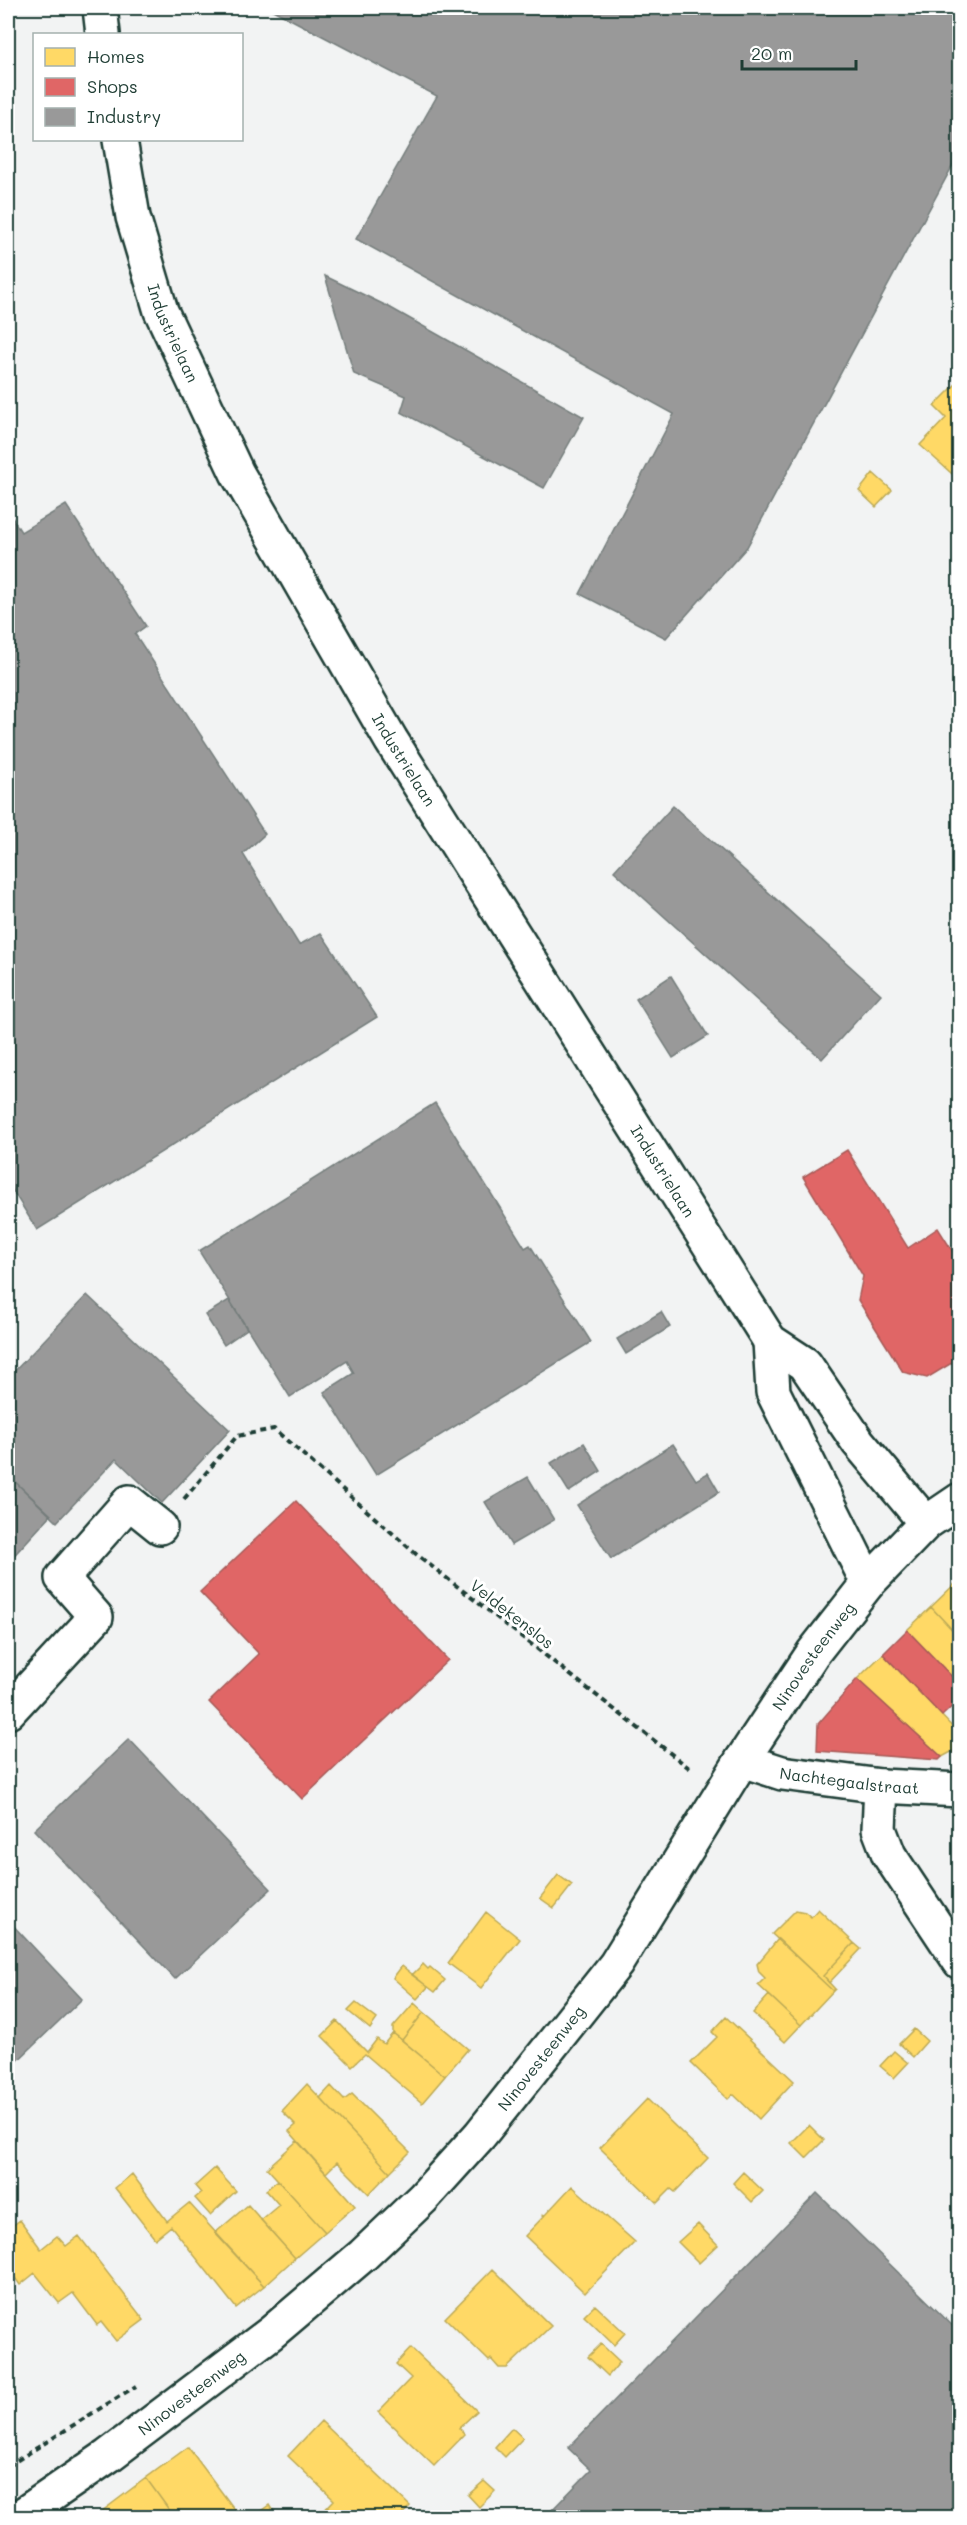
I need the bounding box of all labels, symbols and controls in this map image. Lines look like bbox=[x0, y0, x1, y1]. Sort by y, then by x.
legend bbox=[33, 33, 243, 141]
scale bar bbox=[742, 33, 856, 71]
text: 20 m bbox=[751, 41, 792, 65]
text: Homes bbox=[87, 44, 145, 68]
text: Shops bbox=[87, 74, 138, 98]
text: Industry bbox=[87, 104, 161, 128]
street label: Industrielaan bbox=[143, 281, 204, 385]
street label: Industrielaan bbox=[368, 709, 441, 810]
street label: Industrielaan bbox=[626, 1121, 700, 1221]
street label: Veldekenslos bbox=[466, 1574, 558, 1653]
street label: Ninovesteenweg bbox=[767, 1598, 859, 1714]
street label: Nachtegaalstraat bbox=[779, 1762, 920, 1798]
street label: Ninovesteenweg bbox=[492, 2001, 589, 2115]
street label: Ninovesteenweg bbox=[134, 2345, 249, 2440]

